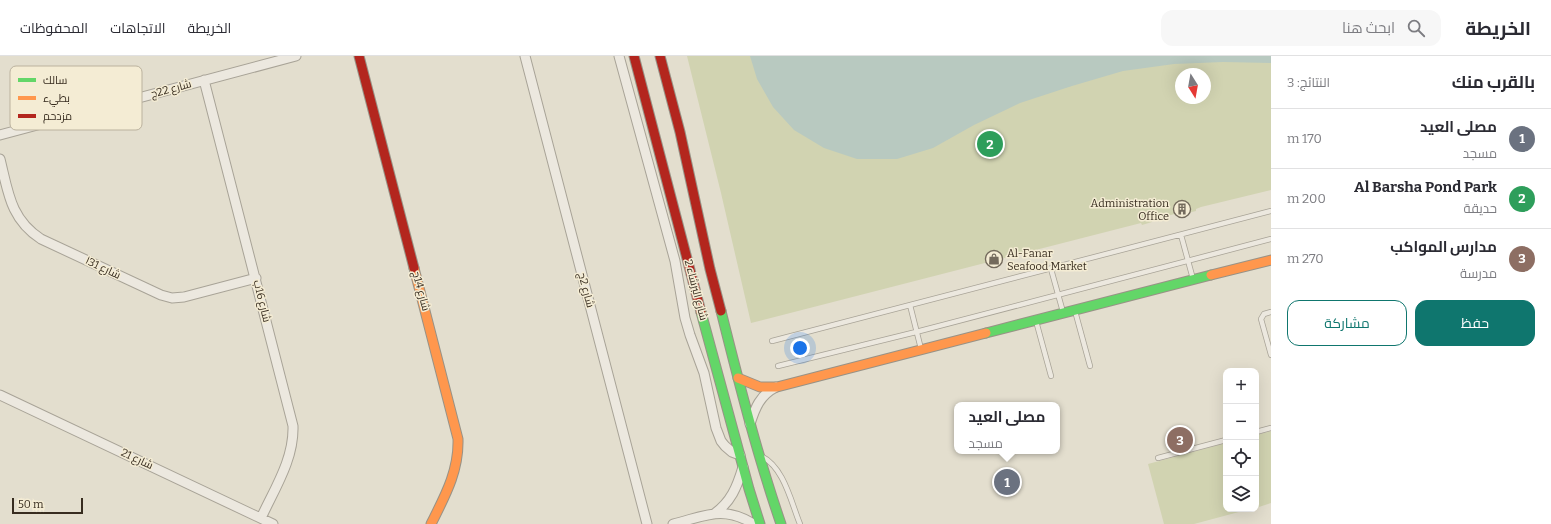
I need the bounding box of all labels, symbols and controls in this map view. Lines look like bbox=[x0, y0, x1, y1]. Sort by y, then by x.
search box bbox=[1161, 10, 1441, 46]
icon: search bbox=[1405, 17, 1427, 39]
text: الخريطة bbox=[1465, 17, 1531, 40]
text: ابحث هنا bbox=[1342, 19, 1395, 37]
text: المحفوظات bbox=[20, 20, 88, 37]
text: الاتجاهات bbox=[110, 20, 166, 37]
text: الخريطة bbox=[188, 20, 231, 37]
legend bbox=[10, 66, 142, 130]
north arrow bbox=[1175, 68, 1211, 104]
text: بالقرب منك bbox=[1452, 72, 1535, 93]
text: سالك bbox=[43, 74, 67, 87]
text: النتائج: 3 bbox=[1287, 75, 1330, 90]
street label: شارع 22ج bbox=[149, 77, 193, 102]
text: بطيء bbox=[43, 92, 70, 107]
text: مزدحم bbox=[43, 110, 72, 124]
text: مصلى العيد bbox=[1420, 118, 1497, 136]
pin: 2 bbox=[977, 129, 1003, 159]
text: 170 m bbox=[1287, 131, 1322, 146]
text: 1 bbox=[1519, 131, 1525, 146]
text: مسجد bbox=[1463, 146, 1497, 161]
text: Al Barsha Pond Park bbox=[1354, 178, 1497, 196]
text: 200 m bbox=[1287, 191, 1326, 206]
text: 2 bbox=[1518, 191, 1526, 206]
place label: Administration Office bbox=[1091, 197, 1169, 223]
building icon: Administration Office bbox=[1172, 199, 1192, 219]
text: حديقة bbox=[1464, 201, 1497, 216]
text: مدارس المواكب bbox=[1390, 238, 1497, 256]
place label: Al-Fanar Seafood Market bbox=[1007, 247, 1087, 273]
shop icon: Al-Fanar Seafood Market bbox=[984, 249, 1004, 269]
text: 270 m bbox=[1287, 251, 1324, 266]
text: 3 bbox=[1518, 251, 1526, 266]
street label: شارع 31ا bbox=[83, 254, 123, 283]
street label: شارع البرشاء 2 bbox=[681, 258, 710, 322]
text: مدرسة bbox=[1460, 266, 1497, 281]
street label: شارع 14ج bbox=[408, 270, 433, 313]
street label: شارع 2ج bbox=[574, 271, 597, 309]
street label: شارع 16ب bbox=[250, 278, 274, 324]
button: مشاركة bbox=[1287, 300, 1407, 346]
button: حفظ bbox=[1415, 300, 1535, 346]
your location bbox=[790, 338, 810, 358]
map controls bbox=[1223, 368, 1259, 512]
button: + bbox=[1223, 368, 1259, 404]
popup bbox=[954, 402, 1060, 454]
button: − bbox=[1223, 404, 1259, 440]
text: مصلى العيد bbox=[968, 408, 1046, 426]
pin: 3 bbox=[1167, 425, 1193, 455]
text: مسجد bbox=[968, 436, 1003, 451]
button: locate bbox=[1223, 440, 1259, 476]
street label: شارع 21 bbox=[118, 446, 155, 473]
pin: 1 bbox=[994, 467, 1020, 497]
button: layers bbox=[1223, 476, 1259, 512]
scale bar bbox=[12, 496, 83, 515]
text: 50 m bbox=[18, 498, 44, 511]

